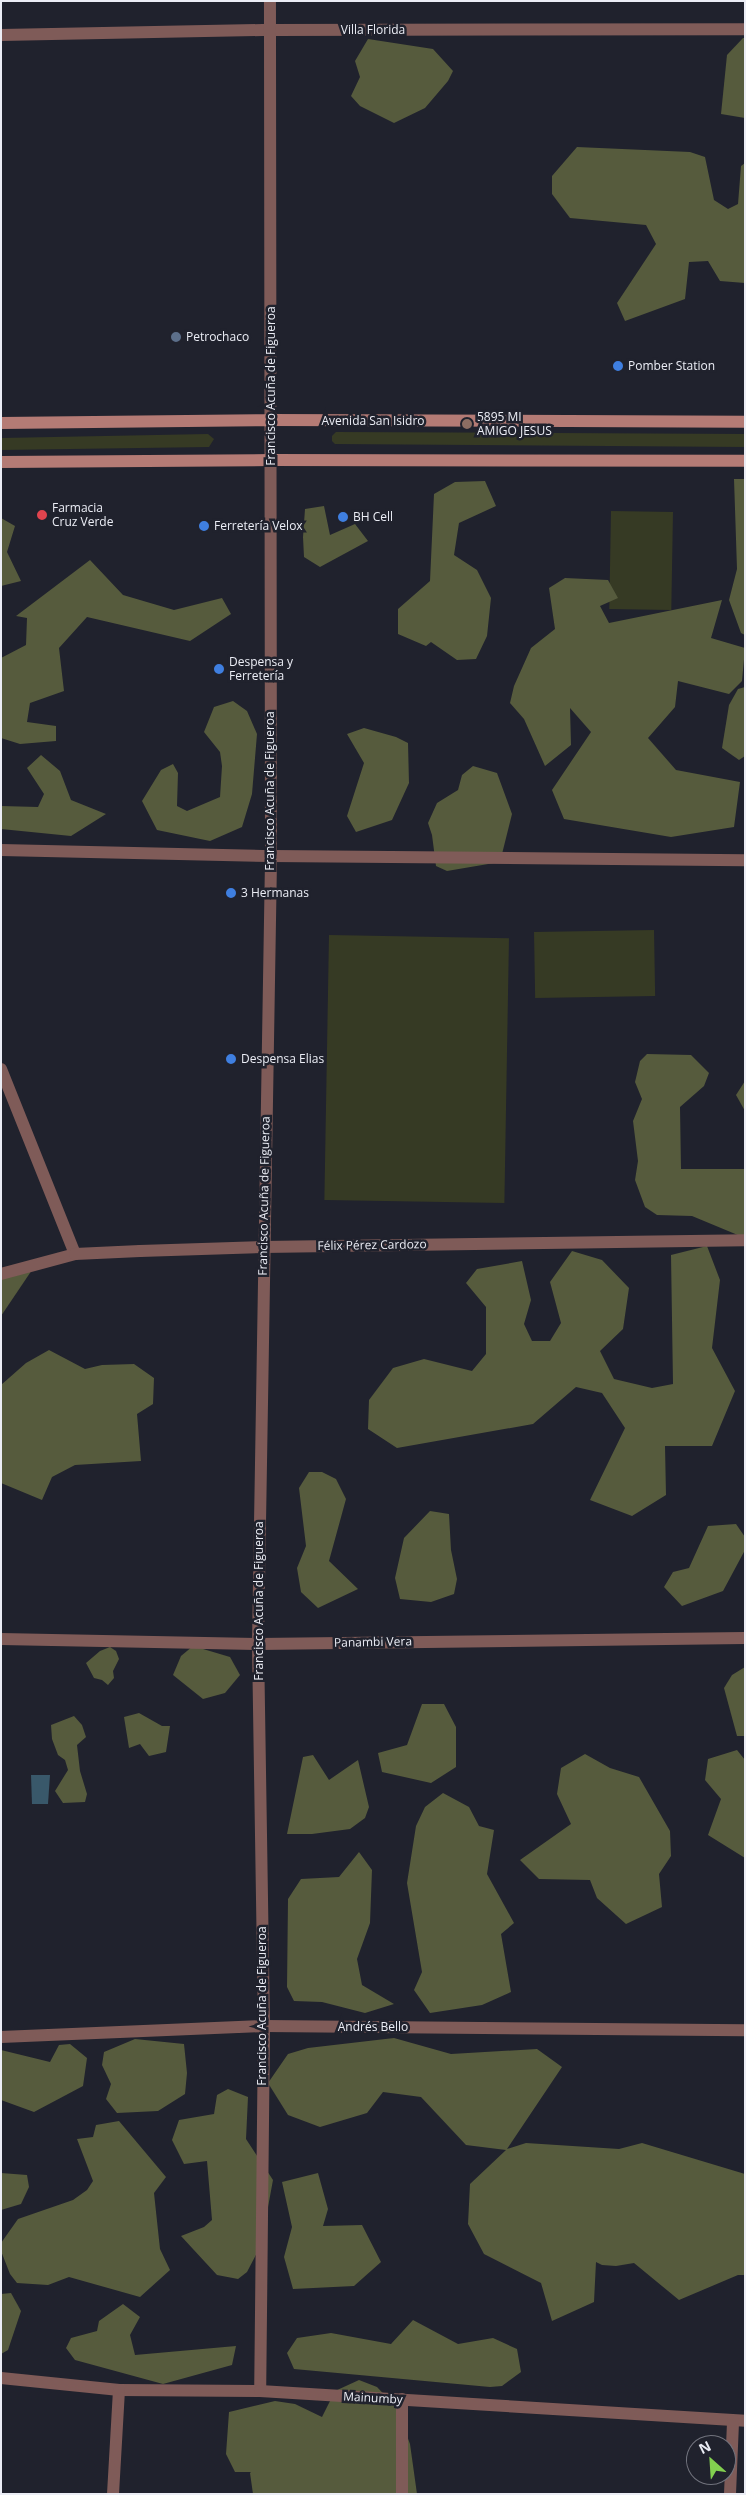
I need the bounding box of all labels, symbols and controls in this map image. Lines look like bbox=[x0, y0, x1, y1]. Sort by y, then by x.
street label: Villa Florida bbox=[341, 23, 405, 37]
street label: Francisco Acuña de Figueroa bbox=[264, 306, 278, 466]
place label: Petrochaco bbox=[186, 330, 249, 344]
marker: Petrochaco bbox=[170, 331, 182, 343]
place label: Pomber Station bbox=[628, 359, 715, 373]
marker: Pomber Station bbox=[612, 360, 624, 372]
place label: 5895 MI AMIGO JESUS bbox=[477, 410, 552, 438]
street label: Avenida San Isidro bbox=[321, 414, 425, 428]
marker: 5895 MI AMIGO JESUS bbox=[461, 418, 473, 430]
place label: Farmacia Cruz Verde bbox=[52, 501, 113, 529]
marker: Farmacia Cruz Verde bbox=[36, 509, 48, 521]
place label: BH Cell bbox=[353, 510, 393, 524]
marker: BH Cell bbox=[337, 511, 349, 523]
place label: Ferretería Velox bbox=[214, 519, 303, 533]
marker: Ferretería Velox bbox=[198, 520, 210, 532]
place label: Despensa y Ferretería bbox=[229, 655, 293, 683]
marker: Despensa y Ferretería bbox=[213, 663, 225, 675]
street label: Francisco Acuña de Figueroa bbox=[263, 711, 277, 871]
place label: 3 Hermanas bbox=[241, 886, 309, 900]
marker: 3 Hermanas bbox=[225, 887, 237, 899]
place label: Despensa Elias bbox=[241, 1052, 324, 1066]
marker: Despensa Elias bbox=[225, 1053, 237, 1065]
street label: Francisco Acuña de Figueroa bbox=[255, 1116, 273, 1276]
street label: Félix Pérez Cardozo bbox=[317, 1237, 427, 1253]
street label: Francisco Acuña de Figueroa bbox=[252, 1521, 266, 1681]
street label: Panambi Vera bbox=[334, 1634, 412, 1650]
street label: Francisco Acuña de Figueroa bbox=[255, 1926, 269, 2086]
street label: Andrés Bello bbox=[338, 2020, 408, 2034]
street label: Mainumby bbox=[343, 2389, 403, 2407]
north arrow bbox=[686, 2435, 736, 2485]
text: N bbox=[695, 2436, 714, 2458]

